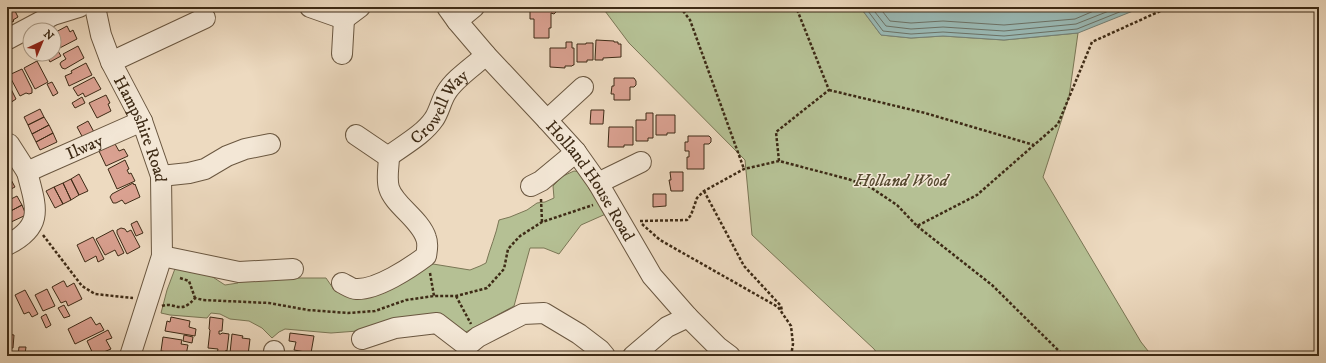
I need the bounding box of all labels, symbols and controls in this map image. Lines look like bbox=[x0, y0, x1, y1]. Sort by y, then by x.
north arrow bbox=[22, 22, 62, 62]
text: N bbox=[40, 27, 56, 44]
street label: Crowell Way bbox=[406, 64, 474, 149]
street label: Hampshire Road bbox=[108, 72, 171, 182]
street label: Holland House Road bbox=[540, 116, 640, 246]
street label: Ilway bbox=[63, 129, 107, 165]
park label: Holland Wood bbox=[853, 170, 951, 192]

